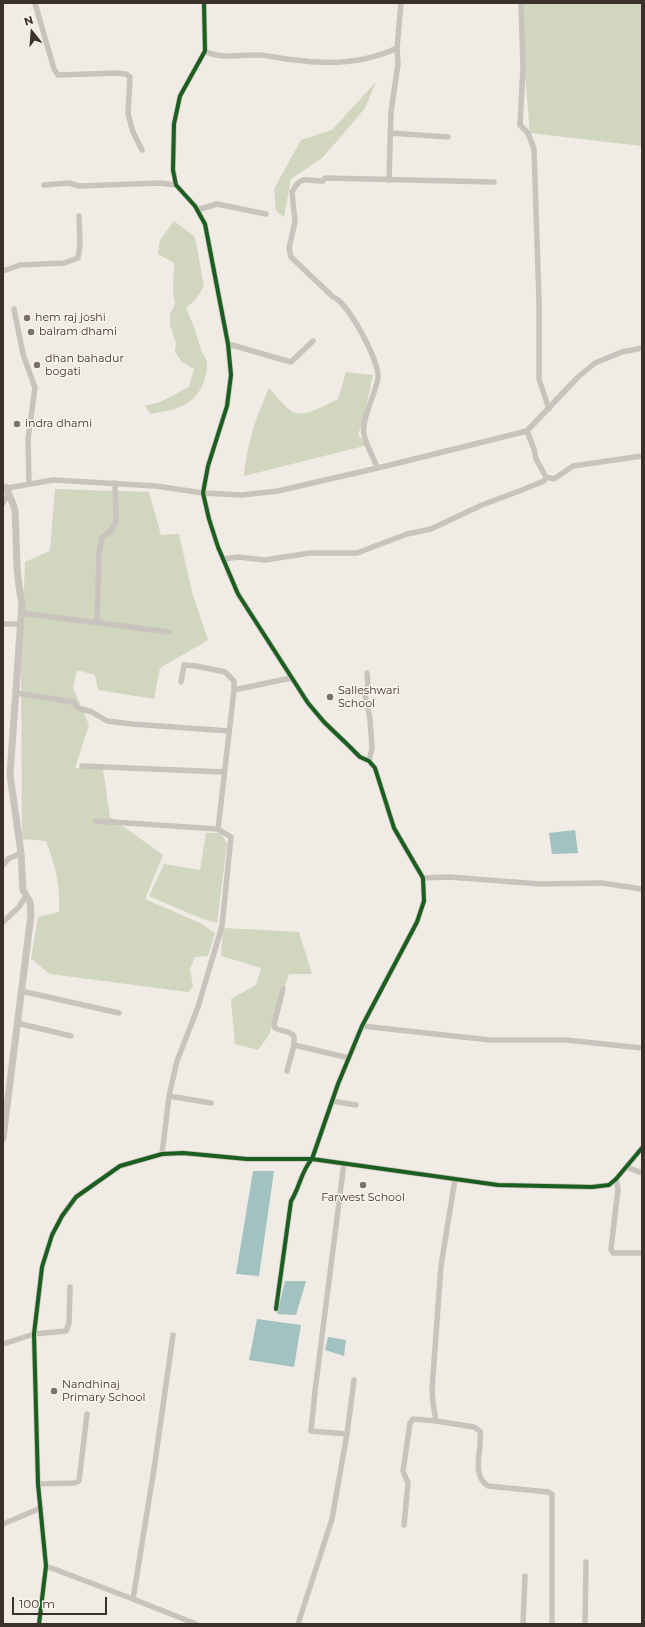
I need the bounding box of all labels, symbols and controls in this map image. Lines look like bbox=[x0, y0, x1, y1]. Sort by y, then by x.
north arrow bbox=[12, 12, 52, 52]
text: N bbox=[22, 13, 35, 29]
place label: hem raj joshi bbox=[35, 311, 106, 325]
marker: hem raj joshi bbox=[22, 313, 32, 323]
place label: balram dhami bbox=[39, 325, 117, 339]
marker: balram dhami bbox=[26, 327, 36, 337]
place label: dhan bahadur bogati bbox=[45, 352, 124, 378]
marker: dhan bahadur bogati bbox=[32, 360, 42, 370]
place label: indra dhami bbox=[25, 417, 92, 431]
marker: indra dhami bbox=[12, 419, 22, 429]
place label: Salleshwari School bbox=[338, 684, 400, 710]
marker: Salleshwari School bbox=[325, 692, 335, 702]
marker: Farwest School bbox=[358, 1180, 368, 1190]
place label: Farwest School bbox=[321, 1191, 405, 1205]
place label: Nandhinaj Primary School bbox=[62, 1378, 145, 1404]
marker: Nandhinaj Primary School bbox=[49, 1386, 59, 1396]
scale bar bbox=[14, 1589, 109, 1615]
text: 100 m bbox=[19, 1596, 55, 1611]

